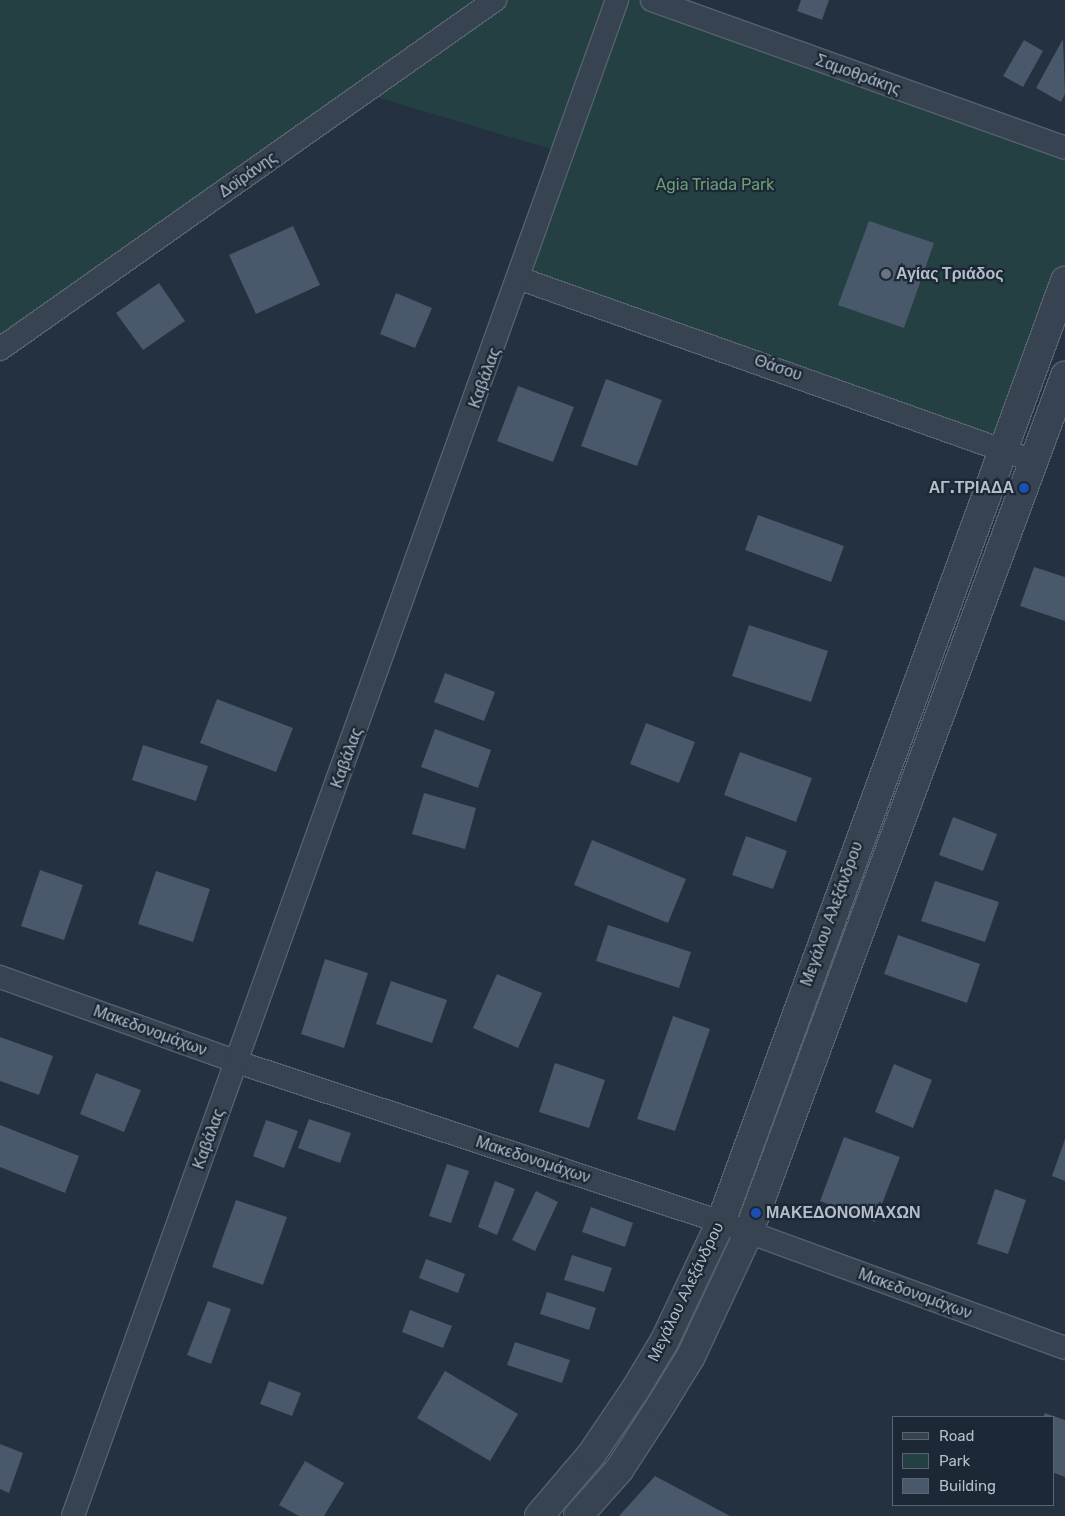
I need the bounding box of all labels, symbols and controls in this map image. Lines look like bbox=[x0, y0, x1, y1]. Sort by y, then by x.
street label: Σαμοθράκης bbox=[813, 51, 903, 99]
street label: Δοϊράνης bbox=[215, 148, 281, 202]
park label: Agia Triada Park bbox=[655, 175, 775, 195]
place label: Αγίας Τριάδος bbox=[896, 264, 1004, 284]
marker: Αγίας Τριάδος bbox=[880, 268, 892, 280]
street label: Καβάλας bbox=[465, 345, 505, 411]
street label: Θάσου bbox=[752, 351, 804, 385]
place label: ΑΓ.ΤΡΙΑΔΑ bbox=[929, 478, 1014, 498]
marker: ΑΓ.ΤΡΙΑΔΑ bbox=[1018, 482, 1030, 494]
street label: Καβάλας bbox=[327, 725, 367, 791]
street label: Μεγάλου Αλεξάνδρου bbox=[797, 839, 867, 989]
street label: Μακεδονομάχων bbox=[91, 1002, 209, 1060]
street label: Καβάλας bbox=[189, 1106, 229, 1172]
street label: Μακεδονομάχων bbox=[473, 1132, 593, 1188]
place label: ΜΑΚΕΔΟΝΟΜΑΧΩΝ bbox=[766, 1203, 921, 1223]
marker: ΜΑΚΕΔΟΝΟΜΑΧΩΝ bbox=[750, 1207, 762, 1219]
street label: Μεγάλου Αλεξάνδρου bbox=[644, 1219, 728, 1365]
street label: Μακεδονομάχων bbox=[856, 1265, 974, 1323]
legend bbox=[892, 1416, 1055, 1506]
text: Road bbox=[939, 1427, 975, 1445]
text: Park bbox=[939, 1452, 970, 1470]
text: Building bbox=[939, 1477, 996, 1495]

